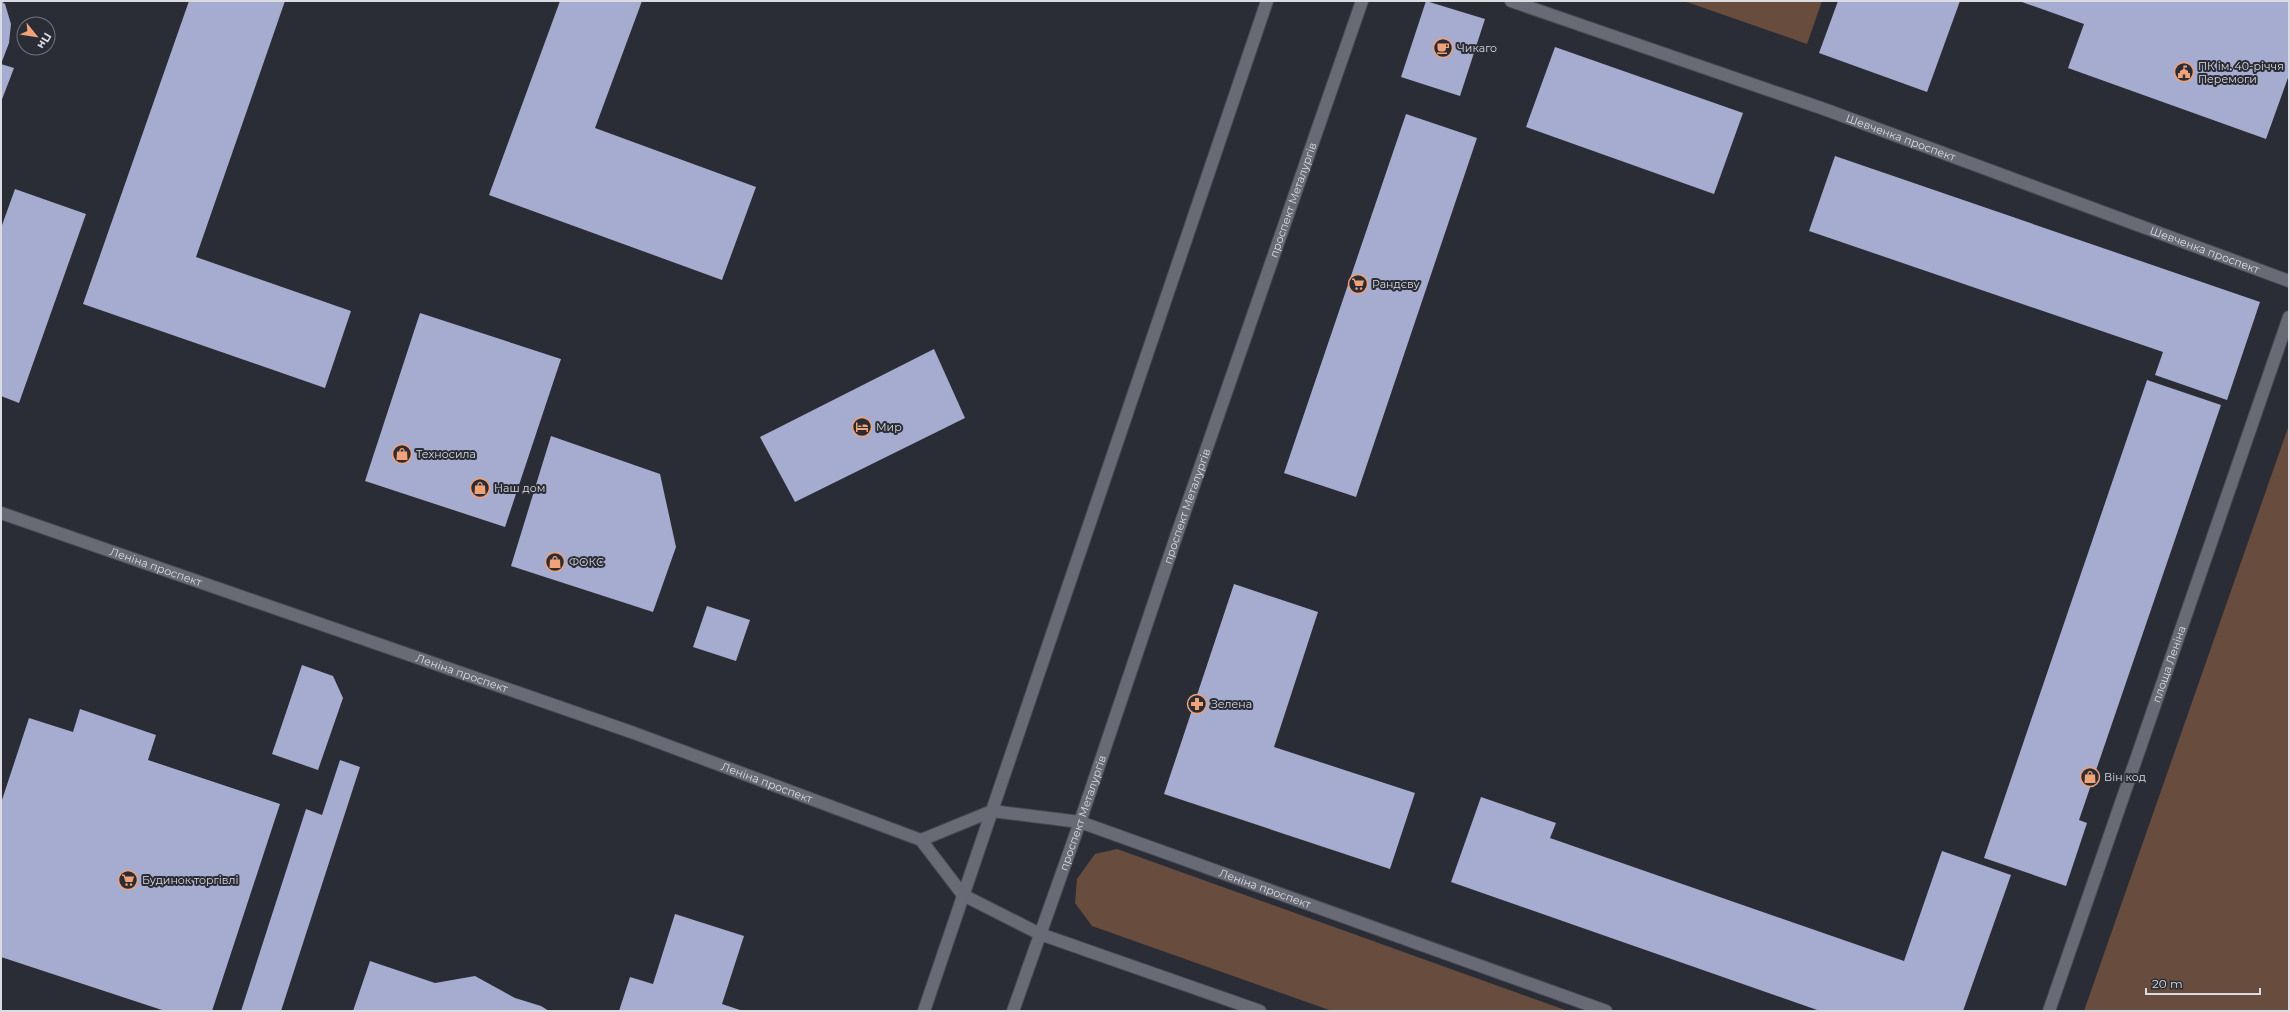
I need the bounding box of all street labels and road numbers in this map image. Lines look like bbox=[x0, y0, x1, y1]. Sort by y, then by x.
street label: Шевченка проспект bbox=[1844, 111, 1958, 164]
street label: проспект Металургів bbox=[1266, 140, 1319, 259]
street label: Шевченка проспект bbox=[2148, 223, 2262, 277]
street label: проспект Металургів bbox=[1160, 447, 1213, 566]
street label: Леніна проспект bbox=[108, 544, 205, 590]
street label: площа Леніна bbox=[2149, 624, 2189, 705]
street label: Леніна проспект bbox=[414, 651, 511, 696]
street label: проспект Металургів bbox=[1056, 753, 1109, 873]
street label: Леніна проспект bbox=[719, 759, 815, 806]
street label: Леніна проспект bbox=[1217, 866, 1314, 912]

